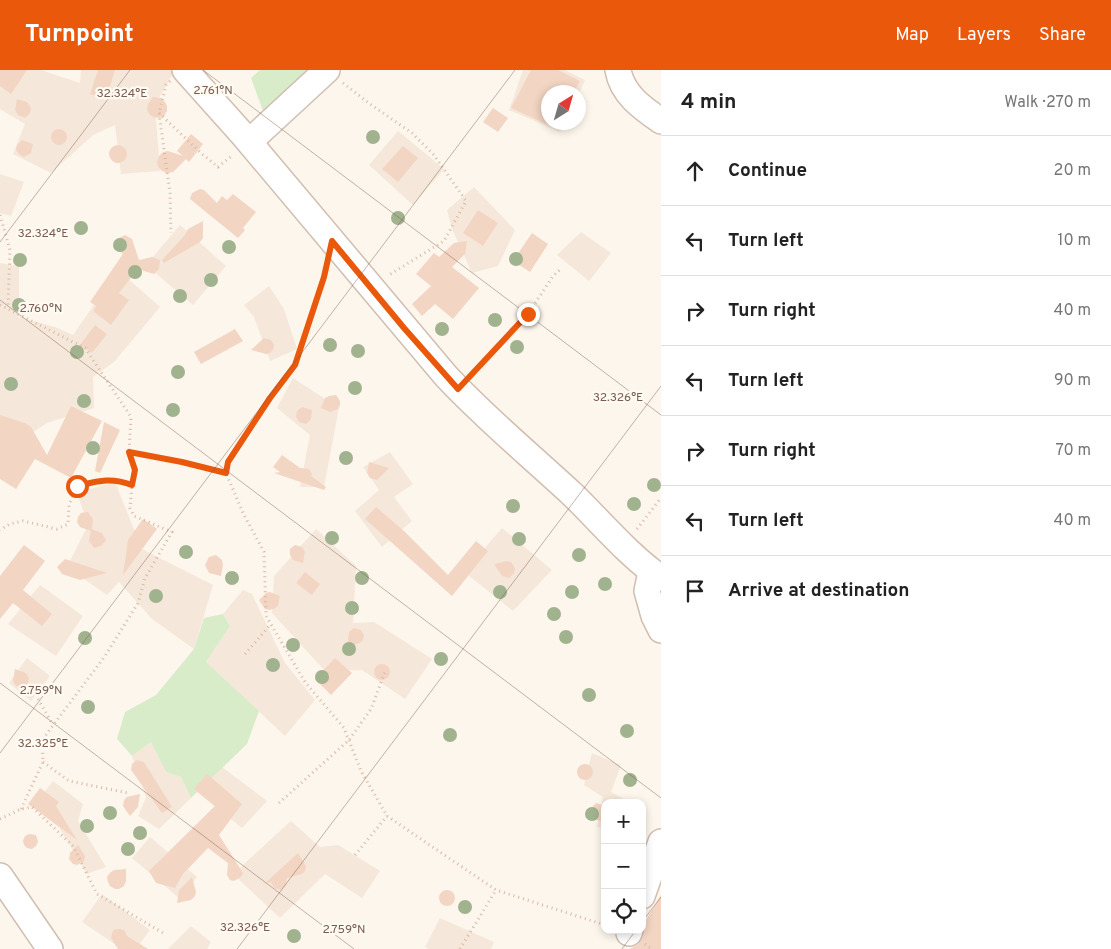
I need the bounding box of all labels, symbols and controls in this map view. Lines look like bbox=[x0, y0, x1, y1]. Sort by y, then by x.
text: Turnpoint bbox=[25, 20, 134, 50]
text: Map bbox=[895, 24, 929, 47]
text: Layers bbox=[957, 24, 1011, 47]
text: Share bbox=[1039, 24, 1086, 47]
text: 2.761°N bbox=[193, 83, 233, 99]
north arrow bbox=[541, 85, 586, 130]
text: 32.324°E bbox=[97, 86, 147, 102]
text: 4 min bbox=[681, 89, 737, 116]
text: Walk · 270 m bbox=[1004, 93, 1091, 113]
icon: ahead bbox=[681, 157, 709, 185]
text: Continue bbox=[728, 159, 807, 183]
text: 20 m bbox=[1054, 161, 1091, 181]
text: 32.324°E bbox=[18, 226, 68, 242]
icon: left bbox=[681, 227, 709, 255]
text: Turn left bbox=[728, 229, 804, 253]
text: 10 m bbox=[1057, 231, 1091, 251]
icon: right bbox=[681, 297, 709, 325]
text: Turn right bbox=[728, 299, 816, 323]
text: 2.760°N bbox=[20, 301, 62, 317]
text: 40 m bbox=[1053, 301, 1091, 321]
route end bbox=[517, 303, 540, 326]
icon: left bbox=[681, 367, 709, 395]
text: Turn left bbox=[728, 369, 804, 393]
text: 90 m bbox=[1054, 371, 1091, 391]
text: 32.326°E bbox=[593, 390, 643, 406]
icon: right bbox=[681, 437, 709, 465]
text: Turn right bbox=[728, 439, 816, 463]
text: 70 m bbox=[1056, 441, 1091, 461]
route start bbox=[66, 475, 89, 498]
icon: left bbox=[681, 507, 709, 535]
text: Turn left bbox=[728, 509, 804, 533]
text: 40 m bbox=[1053, 511, 1091, 531]
icon: arrive bbox=[681, 577, 709, 605]
text: Arrive at destination bbox=[728, 579, 909, 603]
text: 2.759°N bbox=[19, 683, 63, 699]
text: 32.325°E bbox=[18, 736, 68, 752]
map controls bbox=[601, 799, 646, 934]
button: + bbox=[601, 799, 646, 844]
button: − bbox=[601, 844, 646, 889]
button: locate bbox=[601, 889, 646, 934]
text: 32.326°E bbox=[220, 920, 270, 936]
text: 2.759°N bbox=[322, 922, 366, 938]

